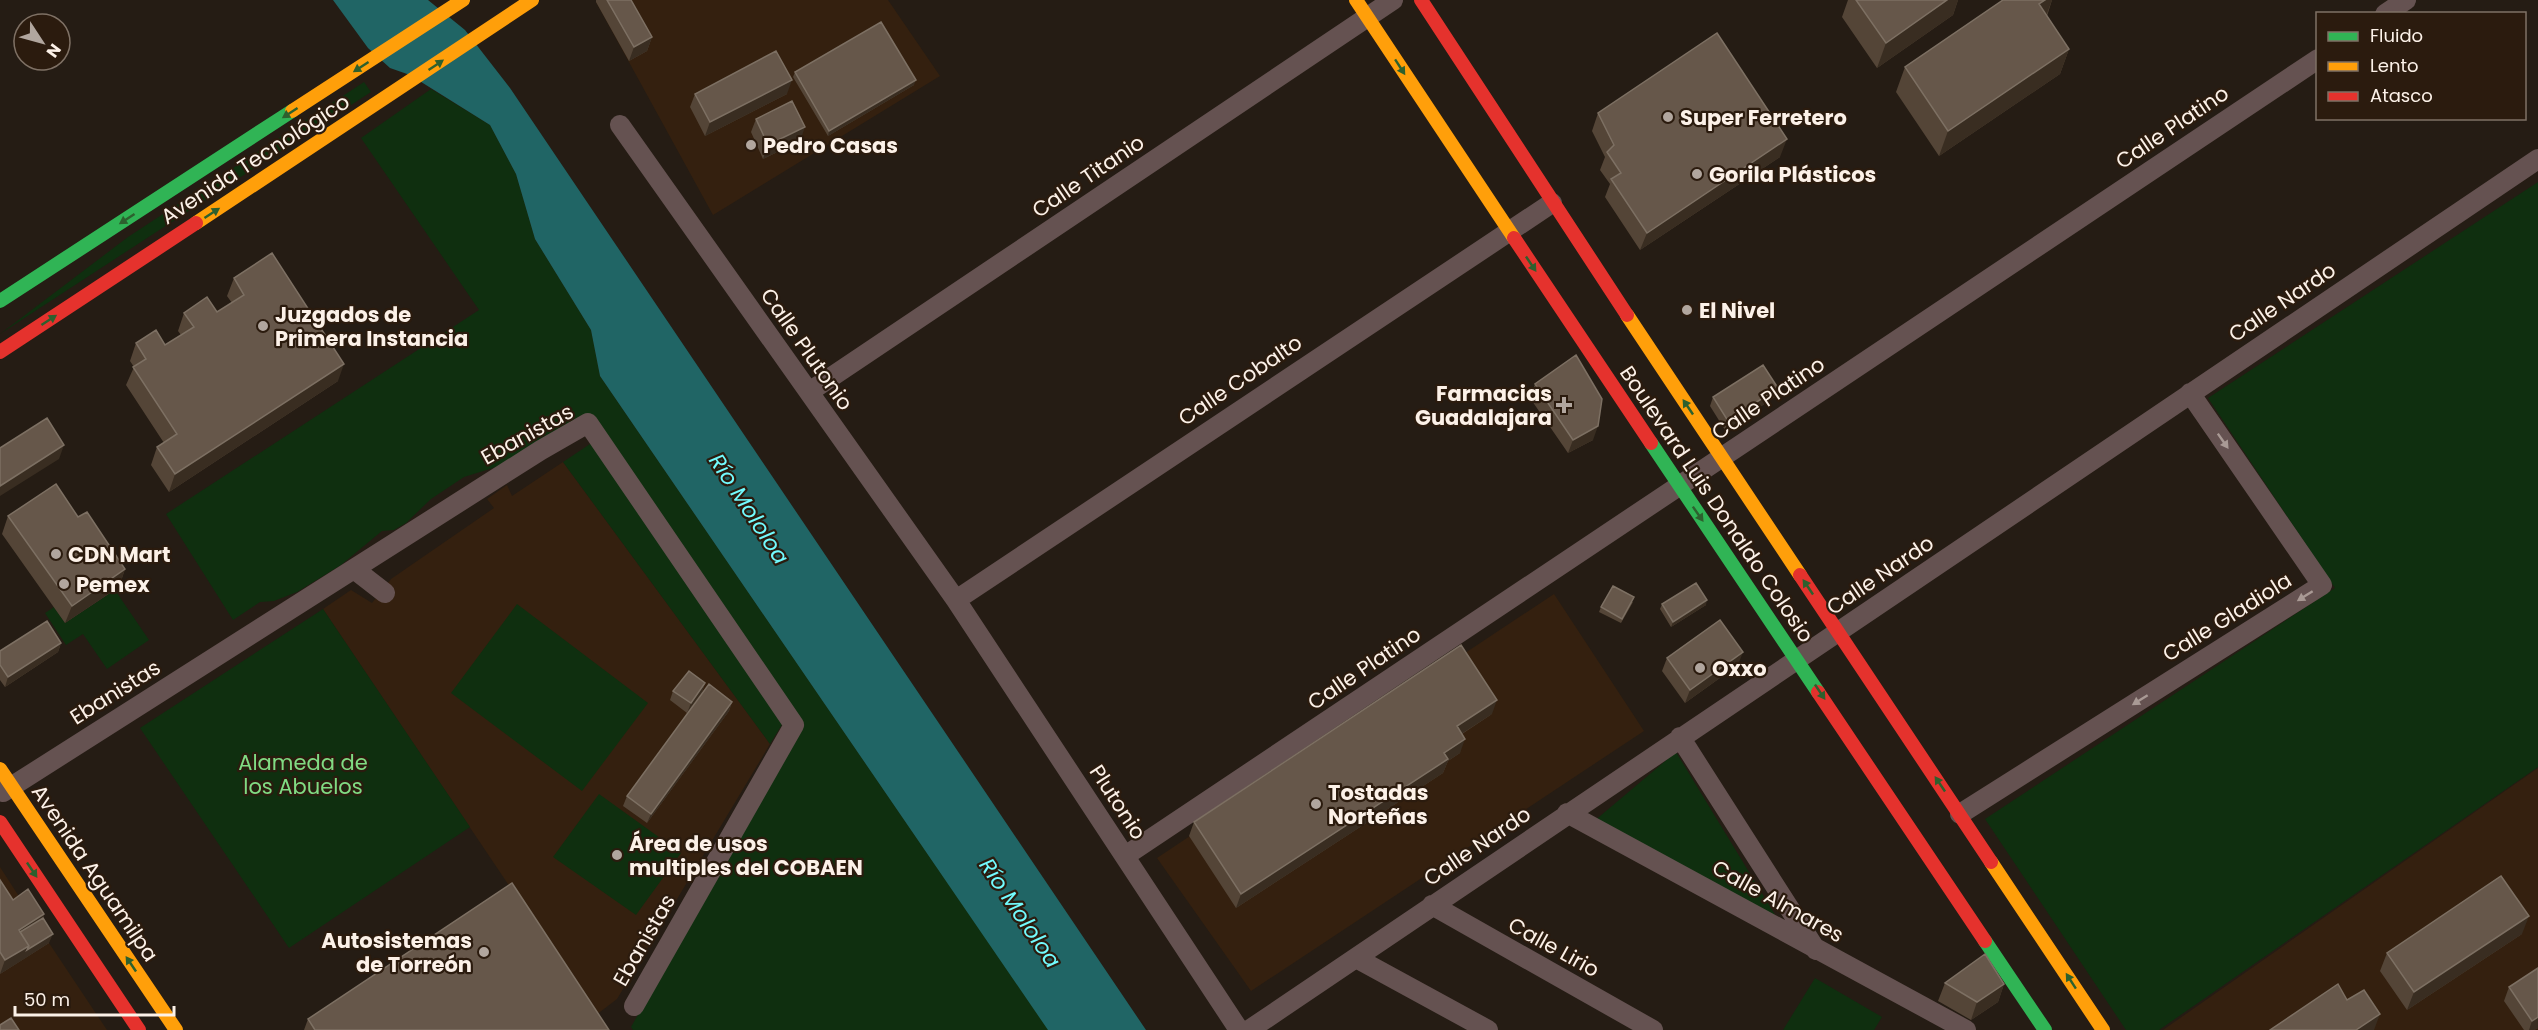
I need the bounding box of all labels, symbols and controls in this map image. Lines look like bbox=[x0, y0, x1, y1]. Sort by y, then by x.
north arrow bbox=[12, 12, 72, 72]
legend bbox=[2316, 12, 2526, 120]
text: Fluido bbox=[2370, 23, 2423, 48]
text: N bbox=[41, 39, 67, 62]
text: Lento bbox=[2370, 53, 2419, 78]
one-way arrow bbox=[1395, 58, 1406, 75]
one-way arrow bbox=[428, 59, 444, 71]
one-way arrow bbox=[353, 61, 370, 72]
street label: Calle Platino bbox=[2110, 78, 2234, 176]
text: Atasco bbox=[2370, 83, 2433, 108]
street label: Avenida Tecnológico bbox=[155, 87, 355, 231]
place label: Super Ferretero bbox=[1680, 103, 1847, 132]
one-way arrow bbox=[282, 107, 299, 118]
marker: Super Ferretero bbox=[1661, 110, 1675, 124]
street label: Calle Titanio bbox=[1026, 128, 1150, 224]
place label: Pedro Casas bbox=[763, 131, 898, 160]
marker: Pedro Casas bbox=[744, 138, 758, 152]
place label: Gorila Plásticos bbox=[1709, 160, 1876, 189]
marker: Gorila Plásticos bbox=[1690, 167, 1704, 181]
one-way arrow bbox=[204, 207, 220, 218]
one-way arrow bbox=[119, 213, 135, 224]
street label: Calle Nardo bbox=[2223, 255, 2341, 349]
one-way arrow bbox=[1525, 256, 1537, 272]
street label: Calle Plutonio bbox=[754, 282, 860, 416]
place label: El Nivel bbox=[1699, 296, 1775, 325]
place label: Juzgados de Primera Instancia bbox=[275, 300, 468, 353]
marker: El Nivel bbox=[1680, 303, 1694, 317]
one-way arrow bbox=[41, 314, 57, 325]
marker: Juzgados de Primera Instancia bbox=[256, 319, 270, 333]
street label: Calle Cobalto bbox=[1172, 328, 1308, 432]
street label: Calle Platino bbox=[1706, 349, 1830, 447]
street label: Boulevard Luis Donaldo Colosio bbox=[1613, 360, 1821, 648]
place label: Farmacias Guadalajara bbox=[1415, 379, 1552, 432]
street label: Ebanistas bbox=[476, 397, 578, 471]
marker: Farmacias Guadalajara bbox=[1557, 398, 1571, 412]
one-way arrow bbox=[1682, 400, 1694, 416]
one-way arrow bbox=[2217, 433, 2229, 449]
water label: Río Mololoa bbox=[702, 448, 796, 571]
one-way arrow bbox=[1692, 505, 1704, 521]
street label: Calle Nardo bbox=[1821, 528, 1939, 622]
place label: CDN Mart bbox=[68, 540, 171, 569]
marker: CDN Mart bbox=[49, 547, 63, 561]
street label: Calle Gladiola bbox=[2157, 566, 2297, 668]
place label: Pemex bbox=[76, 570, 150, 599]
marker: Pemex bbox=[57, 577, 71, 591]
one-way arrow bbox=[1802, 579, 1814, 595]
one-way arrow bbox=[2297, 591, 2313, 602]
street label: Calle Platino bbox=[1302, 619, 1426, 717]
street label: Ebanistas bbox=[64, 653, 166, 731]
place label: Oxxo bbox=[1712, 654, 1767, 683]
marker: Oxxo bbox=[1693, 661, 1707, 675]
one-way arrow bbox=[1814, 684, 1825, 700]
one-way arrow bbox=[2132, 695, 2148, 706]
park label: Alameda de los Abuelos bbox=[238, 748, 368, 801]
street label: Plutonio bbox=[1083, 759, 1153, 845]
one-way arrow bbox=[1934, 776, 1946, 792]
place label: Tostadas Norteñas bbox=[1328, 778, 1429, 831]
street label: Avenida Aguamilpa bbox=[25, 779, 165, 967]
marker: Tostadas Norteñas bbox=[1309, 797, 1323, 811]
street label: Calle Nardo bbox=[1418, 799, 1536, 893]
place label: Área de usos multiples del COBAEN bbox=[629, 829, 863, 882]
marker: Área de usos multiples del COBAEN bbox=[610, 848, 624, 862]
water label: Río Mololoa bbox=[972, 852, 1068, 974]
street label: Calle Almares bbox=[1707, 853, 1849, 949]
one-way arrow bbox=[27, 862, 38, 879]
street label: Ebanistas bbox=[606, 889, 682, 991]
street label: Calle Lirio bbox=[1503, 910, 1605, 984]
place label: Autosistemas de Torreón bbox=[321, 926, 472, 979]
marker: Autosistemas de Torreón bbox=[477, 945, 491, 959]
one-way arrow bbox=[126, 956, 137, 972]
one-way arrow bbox=[2066, 973, 2077, 989]
scale bar bbox=[15, 979, 174, 1017]
text: 50 m bbox=[24, 987, 70, 1012]

